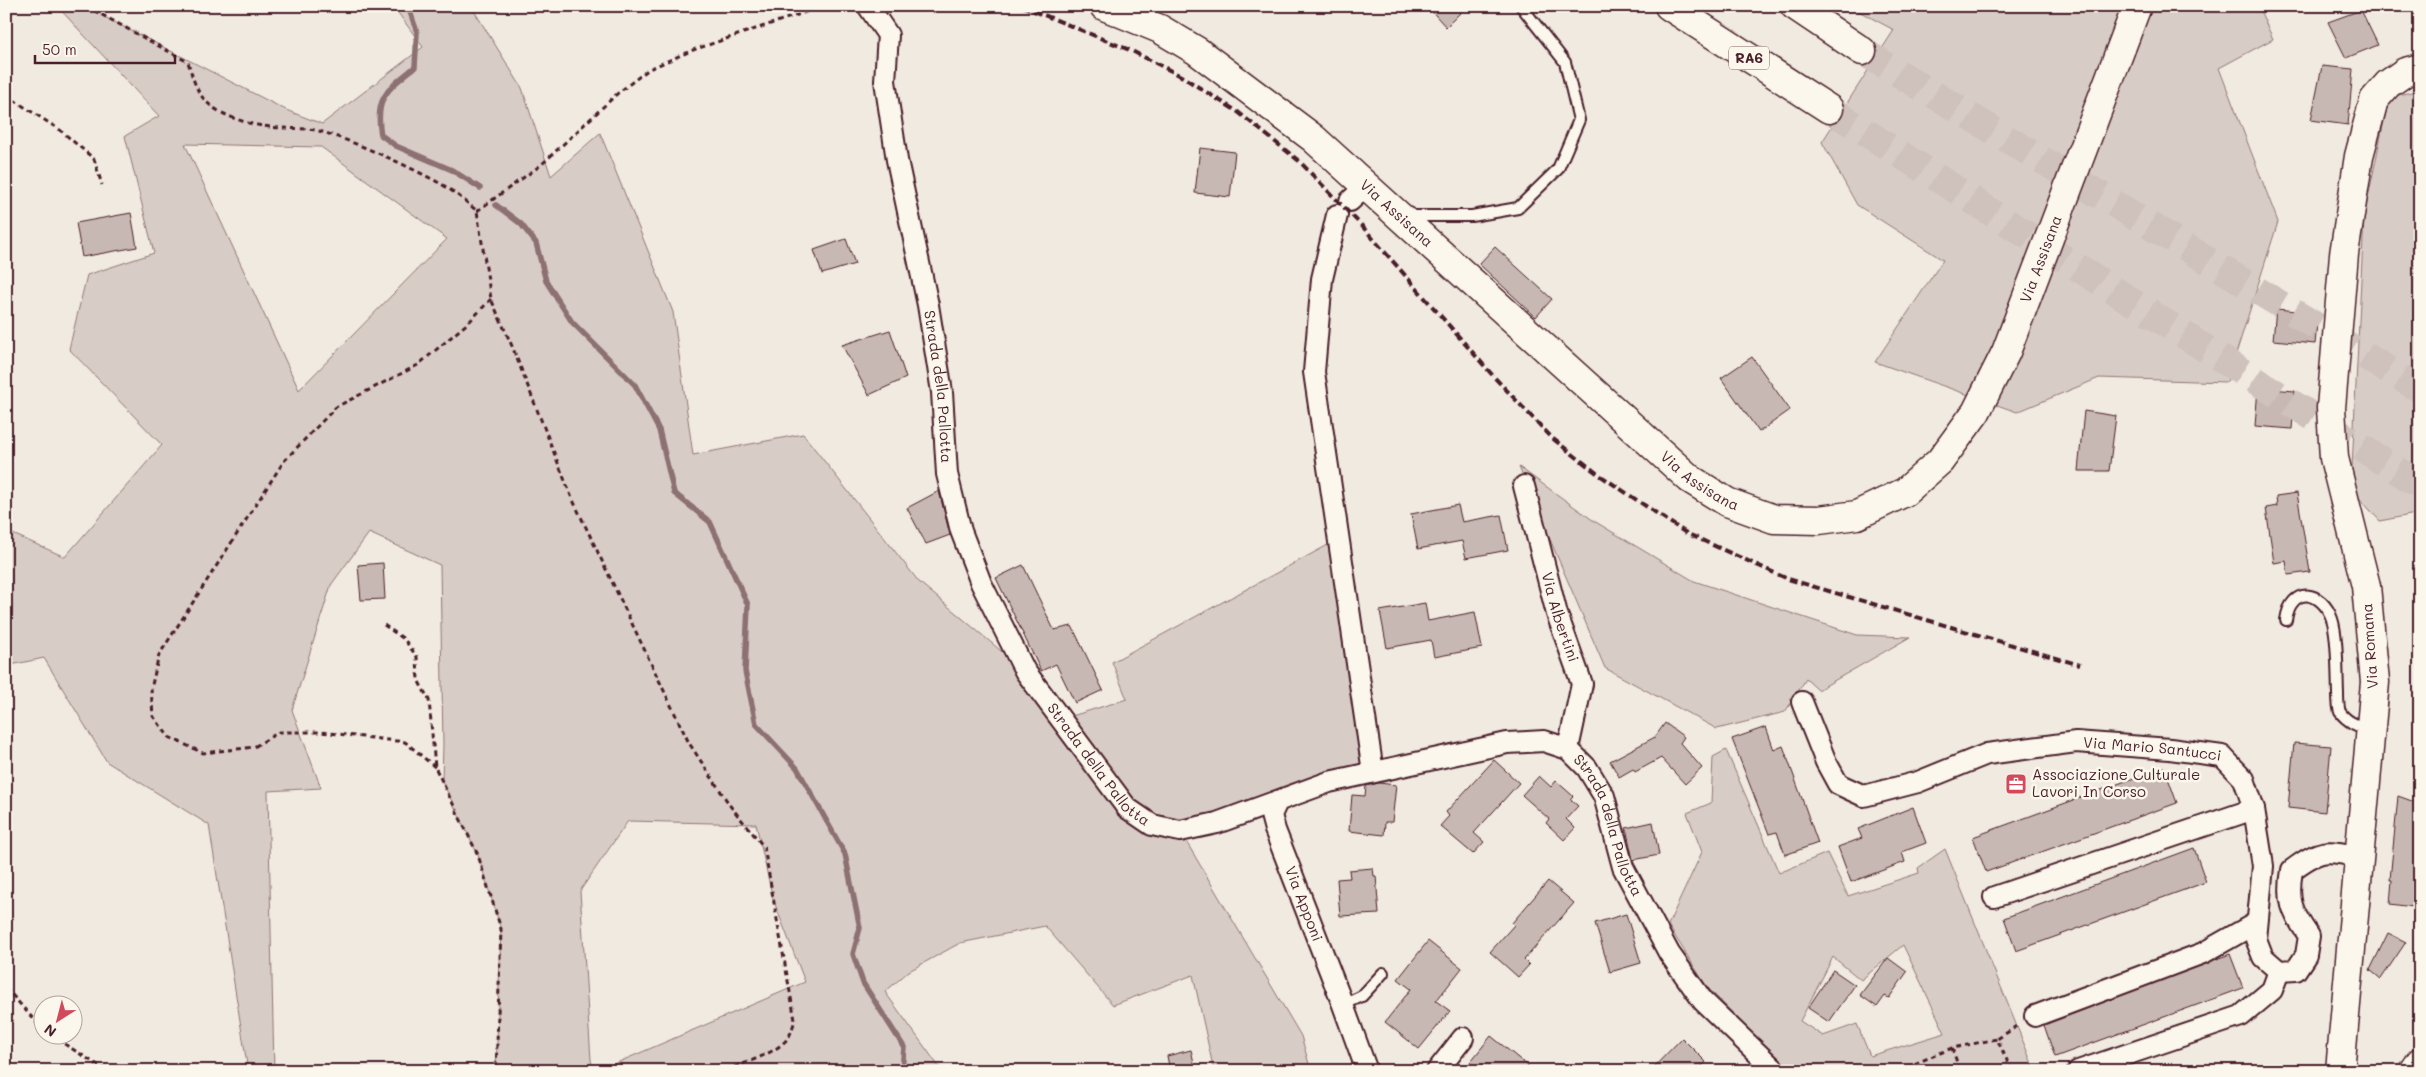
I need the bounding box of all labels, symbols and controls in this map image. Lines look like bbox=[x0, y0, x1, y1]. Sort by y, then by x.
scale bar bbox=[35, 32, 175, 64]
text: 50 m bbox=[42, 39, 77, 59]
road number: RA6 bbox=[1729, 46, 1769, 70]
street label: Via Assisana bbox=[1356, 174, 1438, 251]
street label: Via Assisana bbox=[2015, 212, 2066, 305]
street label: Strada della Pallotta bbox=[920, 309, 957, 464]
street label: Via Assisana bbox=[1656, 446, 1742, 514]
street label: Via Albertini bbox=[1538, 570, 1584, 664]
street label: Via Romana bbox=[2356, 603, 2382, 690]
street label: Strada della Pallotta bbox=[1043, 699, 1154, 830]
street label: Via Mario Santucci bbox=[2083, 732, 2223, 765]
street label: Strada della Pallotta bbox=[1570, 749, 1648, 899]
place label: Associazione Culturale Lavori In Corso bbox=[2032, 764, 2200, 801]
office icon: Associazione Culturale Lavori In Corso bbox=[2004, 772, 2028, 796]
street label: Via Apponi bbox=[1281, 863, 1328, 944]
north arrow bbox=[32, 994, 82, 1044]
text: N bbox=[40, 1020, 60, 1042]

